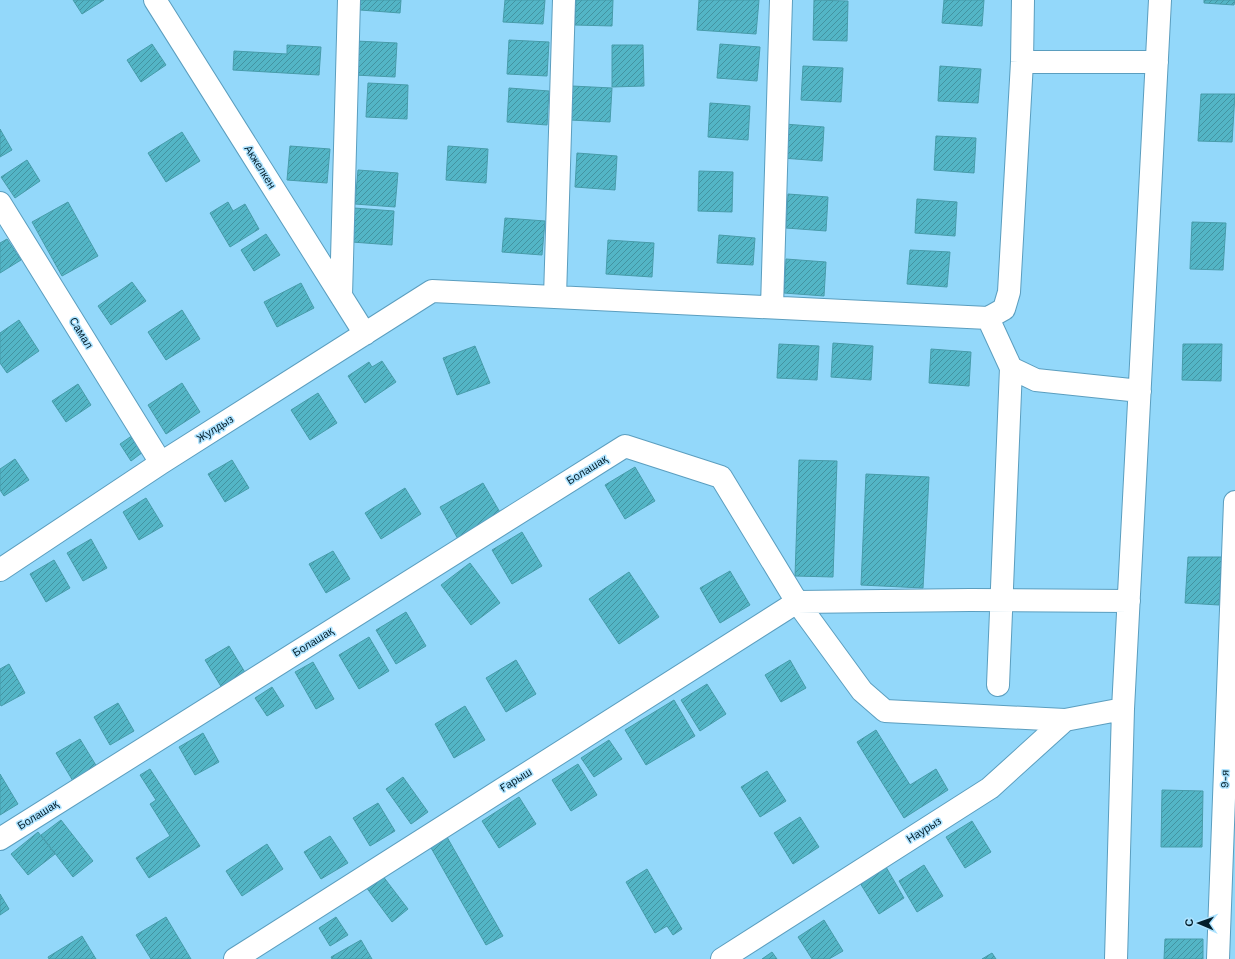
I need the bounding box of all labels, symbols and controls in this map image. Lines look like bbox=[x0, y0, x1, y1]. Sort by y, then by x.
street label: Акжелкен bbox=[242, 143, 278, 191]
street label: Самал bbox=[66, 315, 96, 351]
street label: Жулдыз bbox=[194, 413, 236, 445]
street label: Болашақ bbox=[564, 452, 610, 488]
street label: Болашақ bbox=[290, 624, 336, 660]
street label: Ғарыш bbox=[498, 765, 534, 795]
street label: 9-я bbox=[1218, 770, 1232, 788]
street label: Болашақ bbox=[15, 797, 61, 833]
street label: Наурыз bbox=[904, 814, 944, 846]
north arrow bbox=[1179, 903, 1219, 943]
text: С bbox=[1183, 918, 1196, 927]

